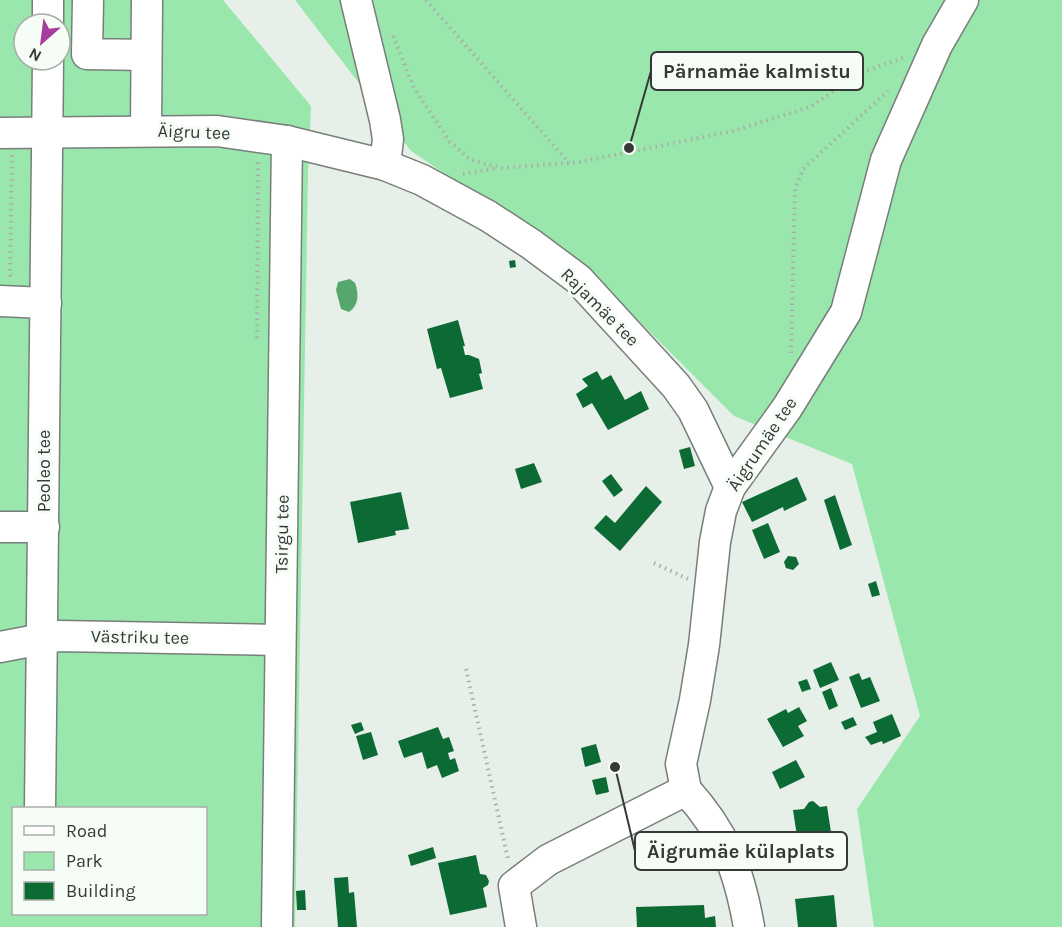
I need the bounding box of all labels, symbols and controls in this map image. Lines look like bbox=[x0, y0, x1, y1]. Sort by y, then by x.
north arrow bbox=[12, 12, 72, 72]
text: N bbox=[26, 44, 45, 66]
callout: Pärnamäe kalmistu bbox=[651, 52, 863, 90]
text: Pärnamäe kalmistu bbox=[663, 60, 851, 83]
street label: Äigru tee bbox=[157, 120, 231, 144]
street label: Rajamäe tee bbox=[556, 263, 644, 351]
street label: Äigrumäe tee bbox=[722, 393, 802, 495]
street label: Peoleo tee bbox=[33, 430, 55, 512]
street label: Tsirgu tee bbox=[270, 494, 294, 574]
street label: Västriku tee bbox=[91, 625, 189, 649]
legend bbox=[12, 807, 207, 915]
text: Road bbox=[66, 820, 107, 842]
callout: Äigrumäe külaplats bbox=[635, 832, 847, 870]
text: Äigrumäe külaplats bbox=[647, 840, 835, 863]
text: Park bbox=[66, 850, 103, 872]
text: Building bbox=[66, 880, 136, 902]

